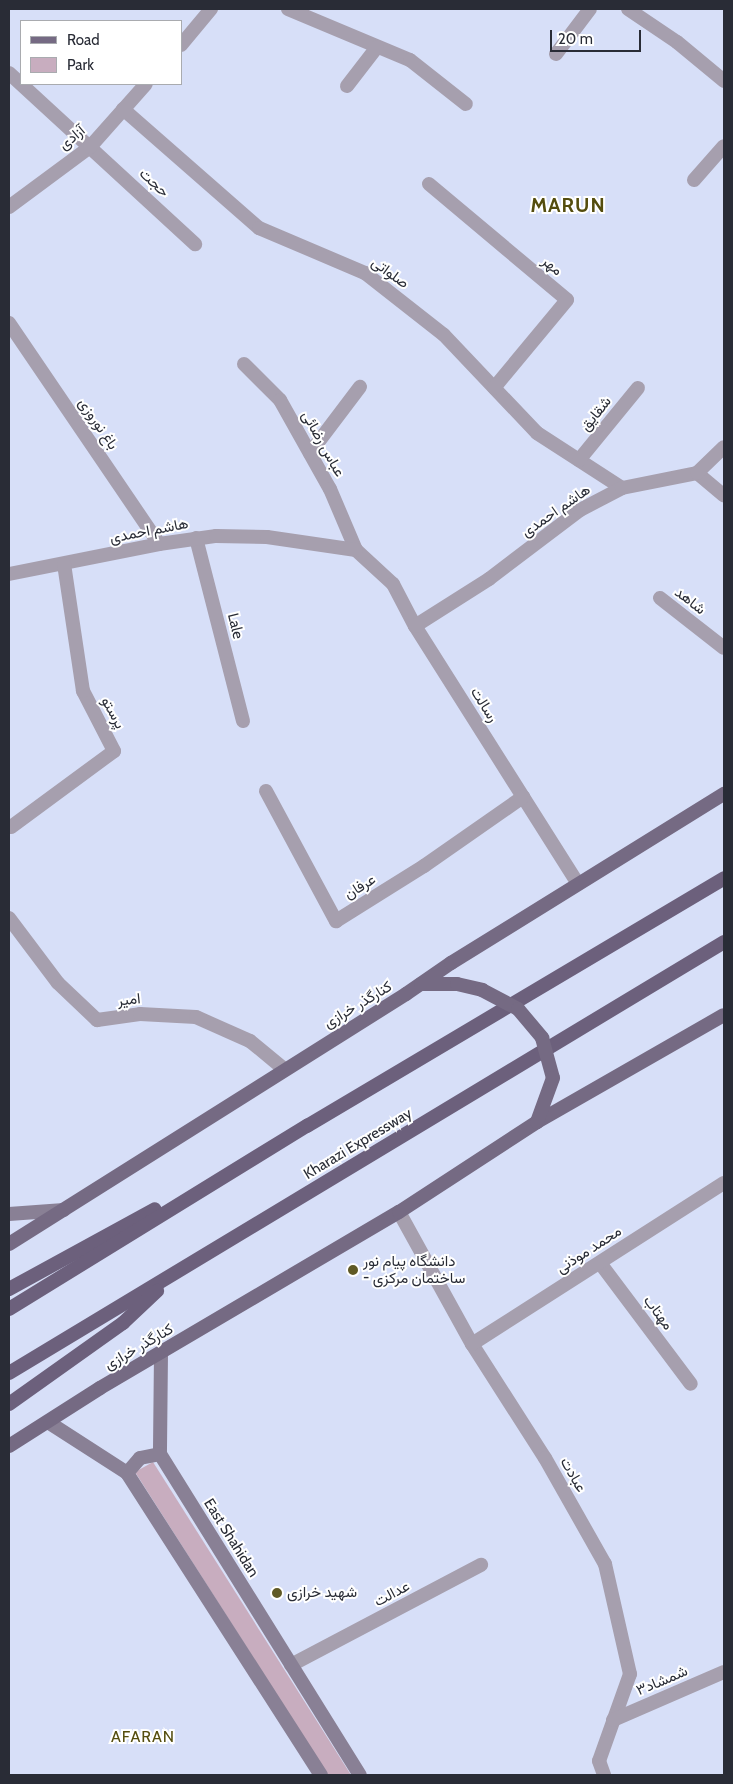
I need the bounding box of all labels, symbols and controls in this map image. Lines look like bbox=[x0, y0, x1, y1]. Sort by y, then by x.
legend bbox=[20, 20, 182, 85]
scale bar bbox=[553, 20, 644, 52]
text: 20 m bbox=[558, 30, 593, 48]
text: Road bbox=[67, 31, 100, 49]
text: Park bbox=[67, 56, 94, 74]
street label: آزادی bbox=[55, 122, 89, 154]
street label: حجت bbox=[135, 165, 173, 201]
district label: MARUN bbox=[530, 193, 606, 217]
street label: مهر bbox=[538, 252, 566, 280]
street label: صلواتی bbox=[368, 253, 412, 293]
street label: شقایق bbox=[577, 393, 615, 435]
street label: باغ نوروزی bbox=[74, 395, 122, 453]
street label: عباس رضائی bbox=[297, 408, 349, 480]
street label: هاشم احمدی bbox=[518, 481, 594, 541]
street label: هاشم احمدی bbox=[108, 515, 190, 547]
street label: شاهد bbox=[671, 583, 709, 619]
street label: Lale bbox=[223, 611, 247, 641]
street label: رسالت bbox=[466, 684, 502, 726]
street label: پرستو bbox=[97, 694, 129, 732]
street label: عرفان bbox=[341, 870, 379, 904]
street label: کنارگذر خرازی bbox=[321, 978, 395, 1032]
street label: امیر bbox=[117, 990, 141, 1010]
street label: Kharazi Expressway bbox=[301, 1105, 415, 1183]
street label: محمد موذنی bbox=[553, 1222, 625, 1278]
place label: دانشگاه پیام نور - ساختمان مرکزی bbox=[363, 1252, 465, 1287]
marker: دانشگاه پیام نور - ساختمان مرکزی bbox=[347, 1264, 359, 1276]
street label: مهتاب bbox=[639, 1292, 677, 1334]
street label: کنارگذر خرازی bbox=[101, 1320, 177, 1374]
street label: عبادت bbox=[556, 1454, 590, 1496]
street label: East Shahidan bbox=[200, 1495, 262, 1581]
street label: عدالت bbox=[371, 1577, 413, 1611]
place label: شهید خرازی bbox=[287, 1584, 357, 1602]
marker: شهید خرازی bbox=[271, 1587, 283, 1599]
street label: شمشاد۳ bbox=[634, 1662, 690, 1700]
district label: AFARAN bbox=[110, 1727, 176, 1747]

